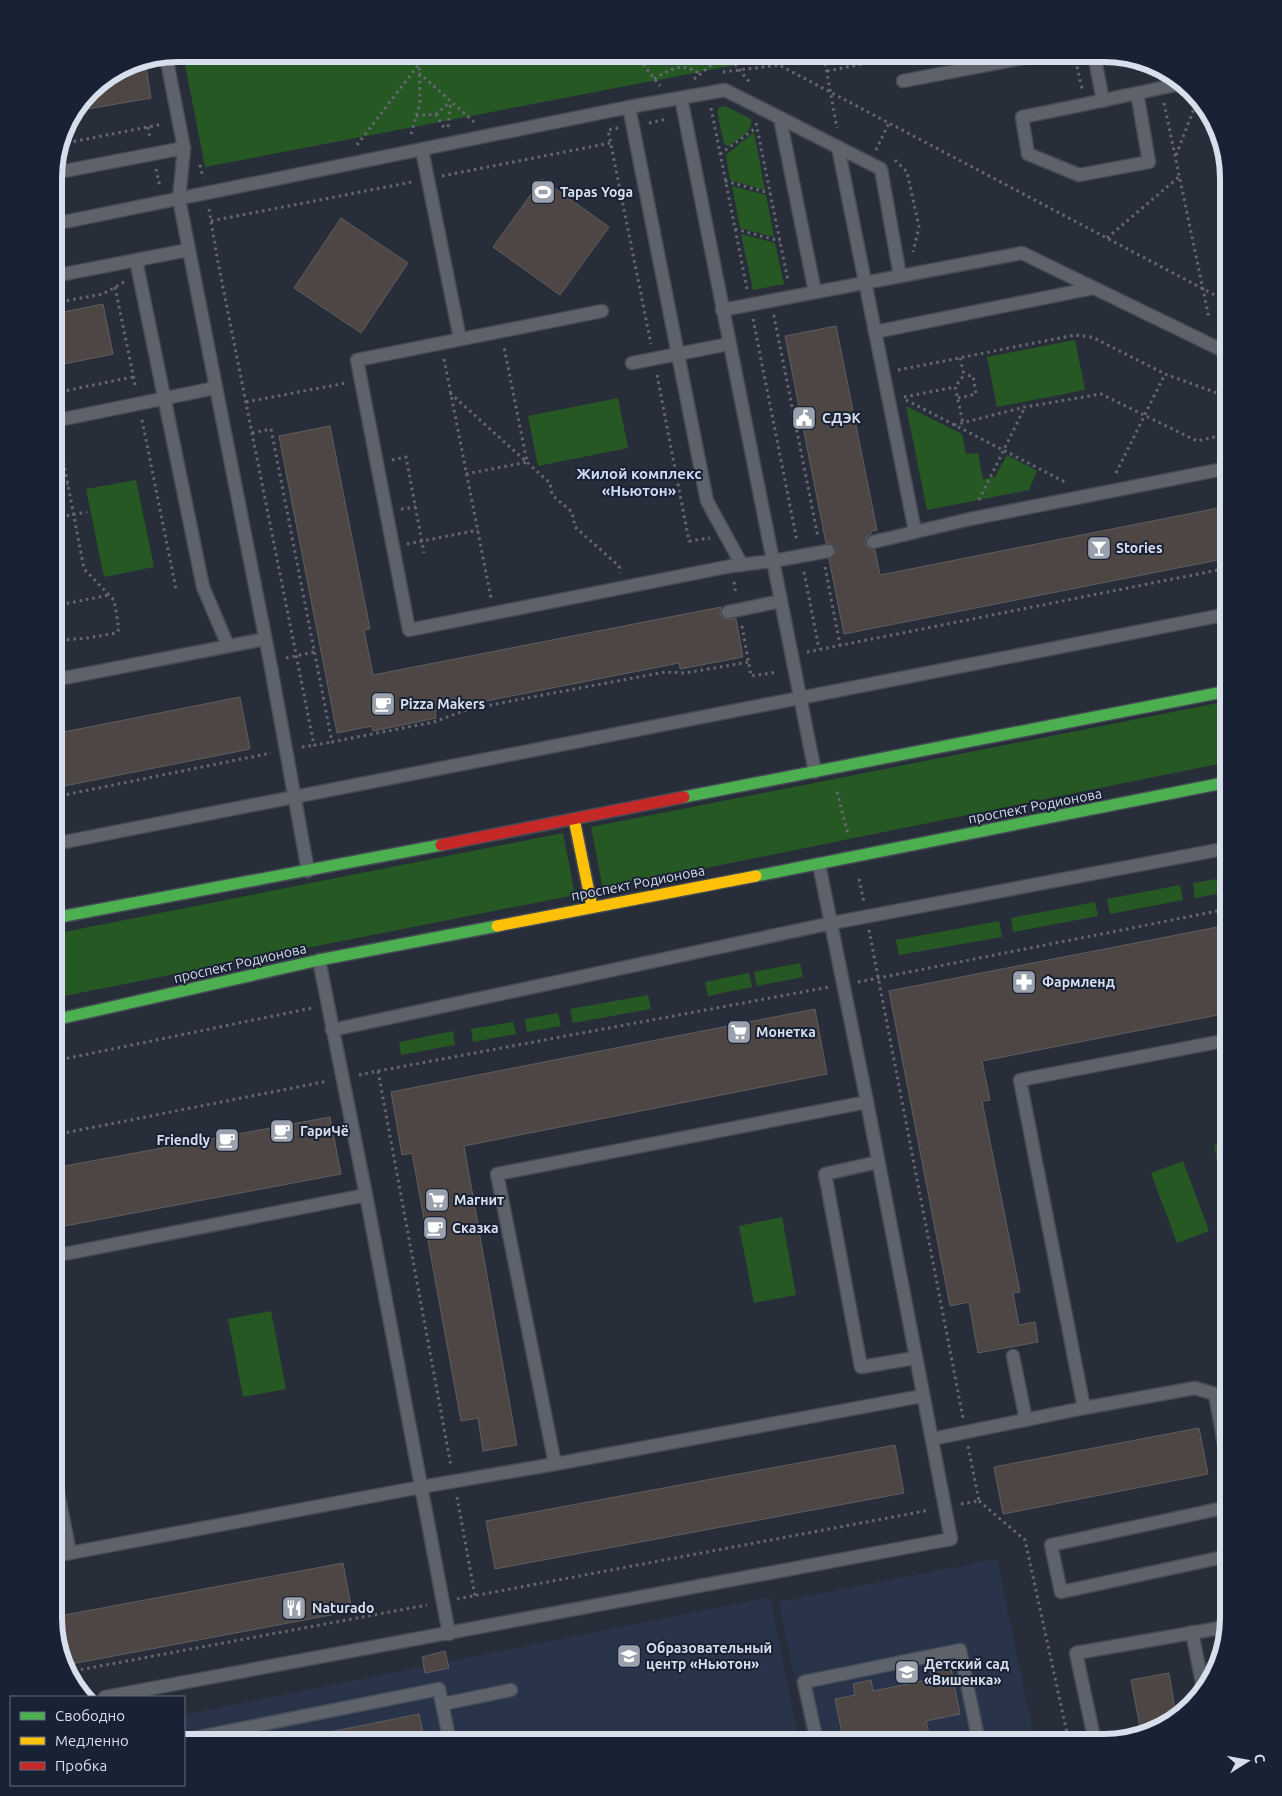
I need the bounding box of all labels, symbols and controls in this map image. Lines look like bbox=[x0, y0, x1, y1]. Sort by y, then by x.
sports icon: Tapas Yoga bbox=[530, 179, 556, 205]
place label: Tapas Yoga bbox=[560, 184, 633, 200]
public building icon: СДЭК bbox=[791, 405, 817, 431]
place label: СДЭК bbox=[822, 410, 862, 426]
district label: Жилой комплекс «Ньютон» bbox=[576, 465, 702, 499]
bar icon: Stories bbox=[1086, 535, 1112, 561]
place label: Stories bbox=[1116, 540, 1163, 556]
cafe icon: Pizza Makers bbox=[370, 691, 396, 717]
place label: Pizza Makers bbox=[400, 696, 486, 712]
street label: проспект Родионова bbox=[967, 785, 1103, 827]
street label: проспект Родионова bbox=[570, 862, 706, 904]
street label: проспект Родионова bbox=[172, 940, 308, 986]
pharmacy icon: Фармленд bbox=[1011, 969, 1037, 995]
place label: Фармленд bbox=[1042, 974, 1115, 990]
supermarket icon: Монетка bbox=[726, 1019, 752, 1045]
place label: Монетка bbox=[756, 1024, 816, 1040]
cafe icon: ГариЧё bbox=[269, 1118, 295, 1144]
place label: ГариЧё bbox=[300, 1123, 349, 1139]
cafe icon: Friendly bbox=[214, 1127, 240, 1153]
place label: Friendly bbox=[157, 1132, 211, 1148]
supermarket icon: Магнит bbox=[424, 1187, 450, 1213]
place label: Магнит bbox=[454, 1192, 504, 1208]
cafe icon: Сказка bbox=[422, 1215, 448, 1241]
place label: Сказка bbox=[452, 1220, 499, 1236]
restaurant icon: Naturado bbox=[281, 1595, 307, 1621]
place label: Naturado bbox=[312, 1600, 374, 1616]
place label: Образовательный центр «Ньютон» bbox=[646, 1640, 772, 1672]
school or university icon: Образовательный центр «Ньютон» bbox=[616, 1643, 642, 1669]
place label: Детский сад «Вишенка» bbox=[924, 1656, 1009, 1688]
school or university icon: Детский сад «Вишенка» bbox=[894, 1659, 920, 1685]
legend bbox=[10, 1696, 185, 1786]
text: Свободно bbox=[55, 1707, 125, 1724]
text: Медленно bbox=[55, 1732, 129, 1749]
north arrow bbox=[1222, 1736, 1272, 1786]
text: С bbox=[1251, 1753, 1268, 1764]
text: Пробка bbox=[55, 1757, 107, 1774]

